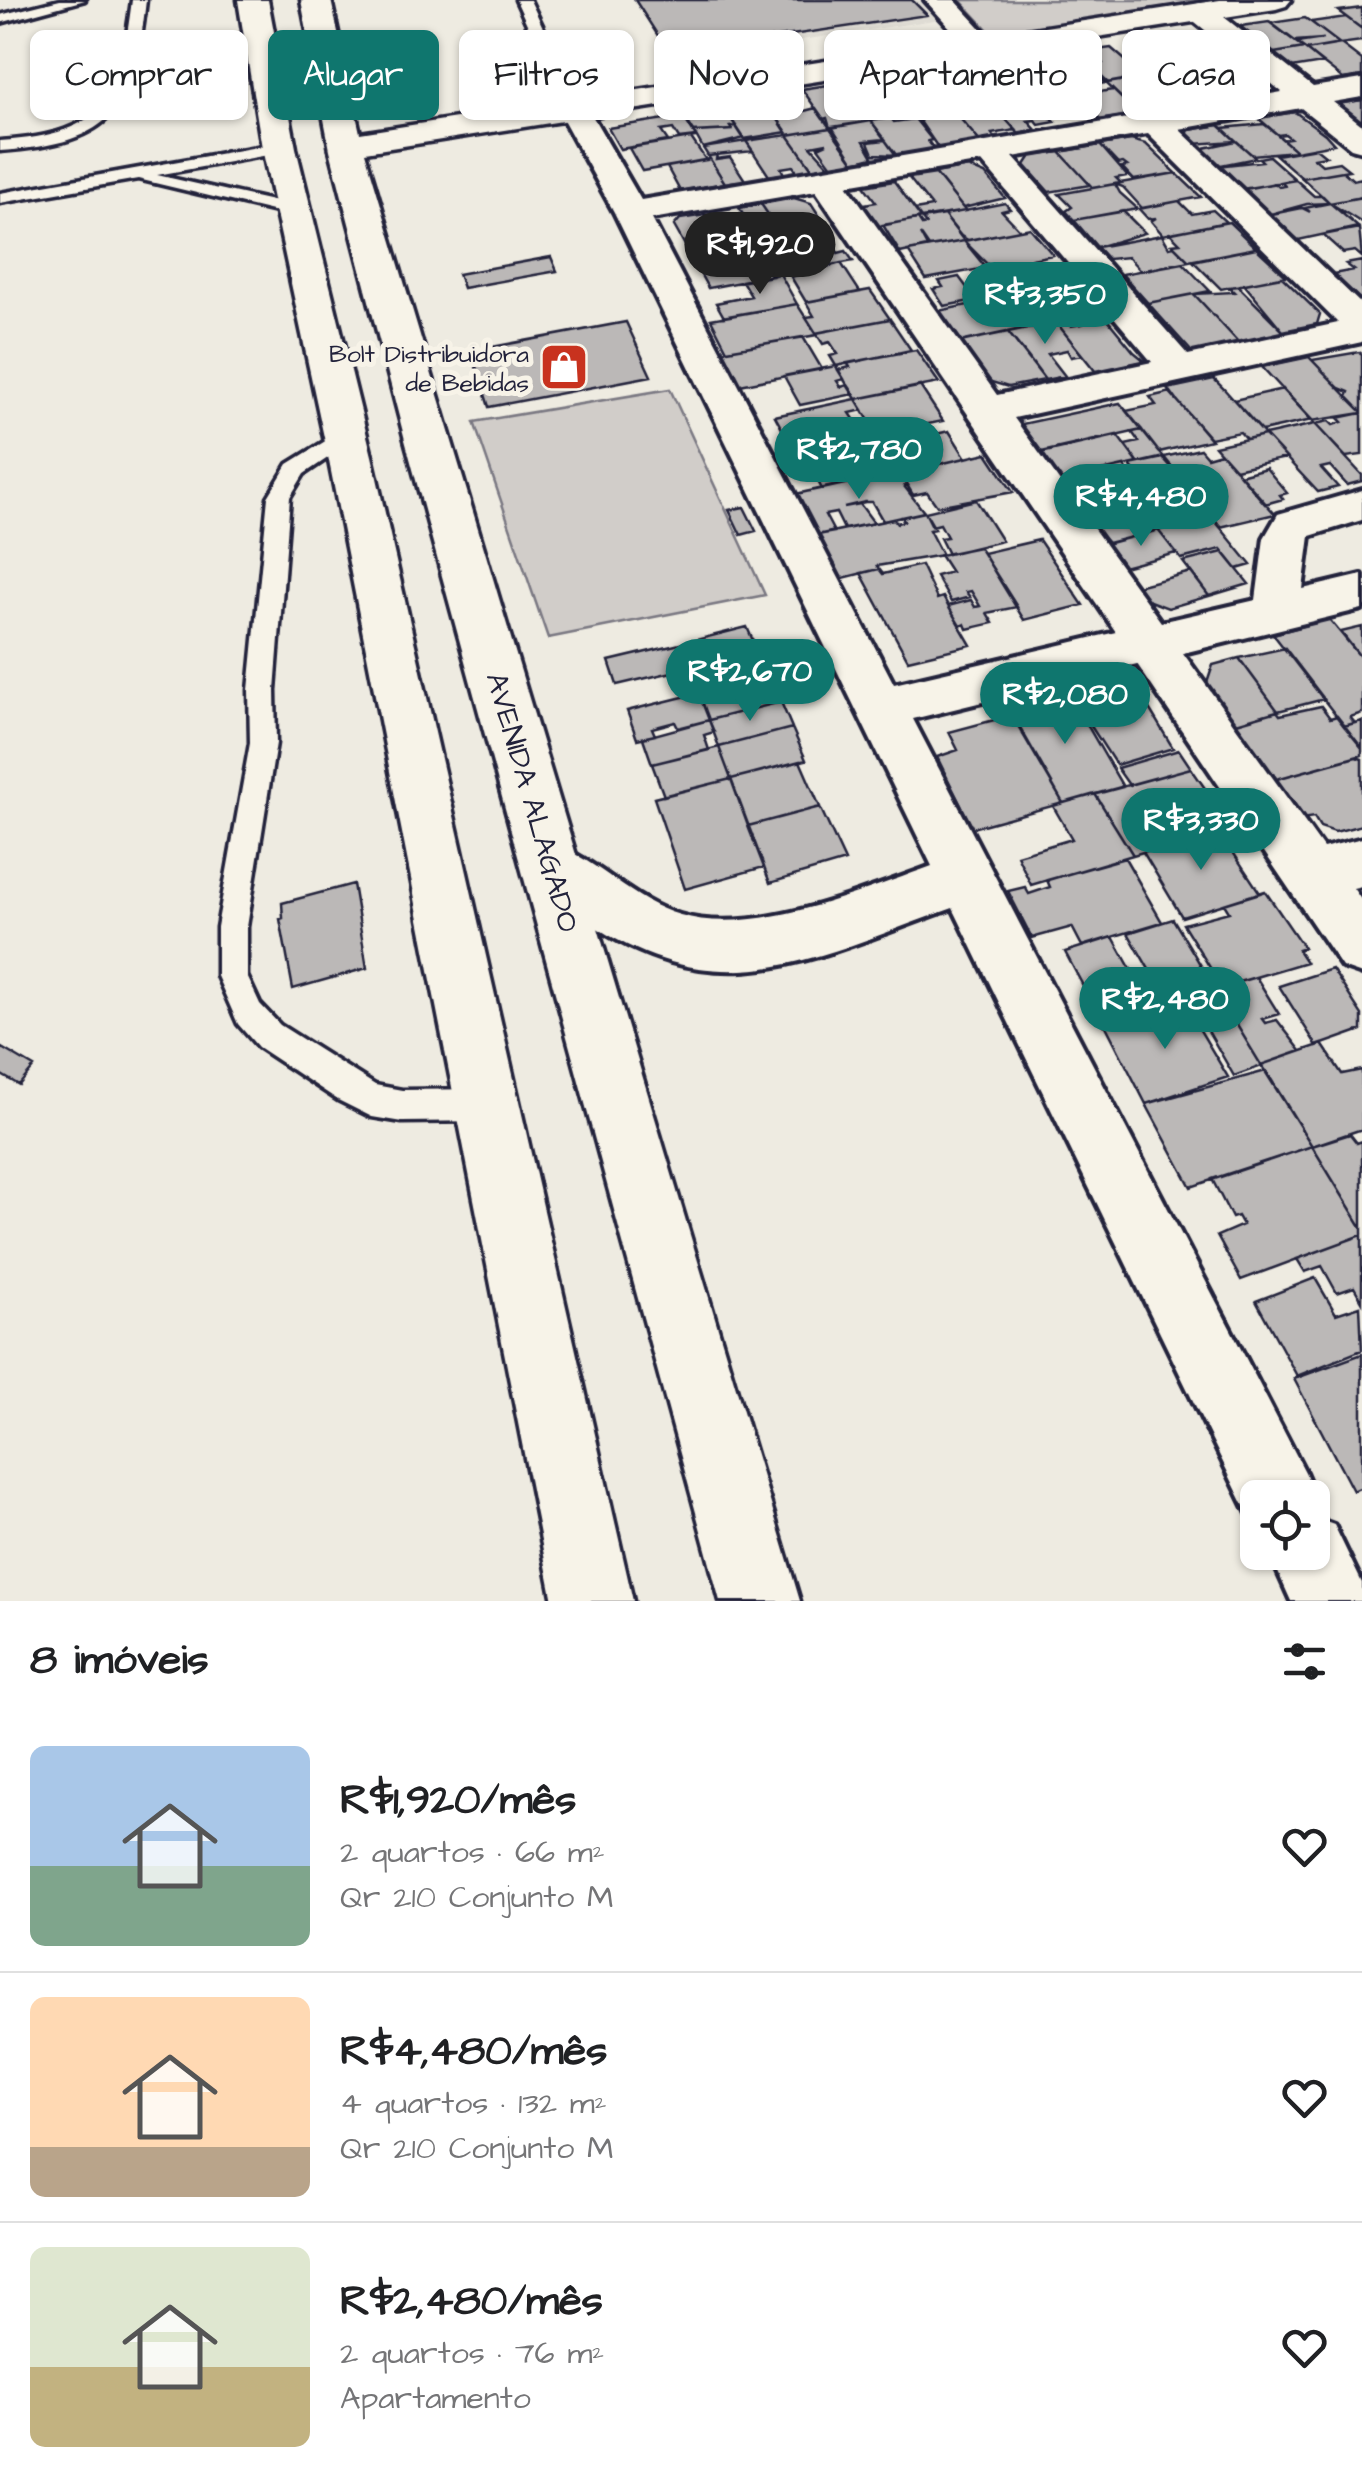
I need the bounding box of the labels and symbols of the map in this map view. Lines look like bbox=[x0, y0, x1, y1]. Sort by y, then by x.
pin: R$1,920 bbox=[668, 212, 852, 297]
pin: R$3,350 bbox=[953, 262, 1137, 347]
place label: Bolt Distribuidora de Bebidas bbox=[329, 337, 529, 401]
shop icon: Bolt Distribuidora de Bebidas bbox=[538, 341, 590, 393]
pin: R$2,780 bbox=[767, 417, 951, 502]
pin: R$4,480 bbox=[1049, 464, 1233, 549]
pin: R$2,670 bbox=[658, 639, 842, 724]
pin: R$2,080 bbox=[973, 662, 1157, 747]
street label: AVENIDA ALAGADO bbox=[475, 667, 589, 937]
pin: R$3,330 bbox=[1109, 788, 1293, 873]
pin: R$2,480 bbox=[1073, 967, 1257, 1052]

